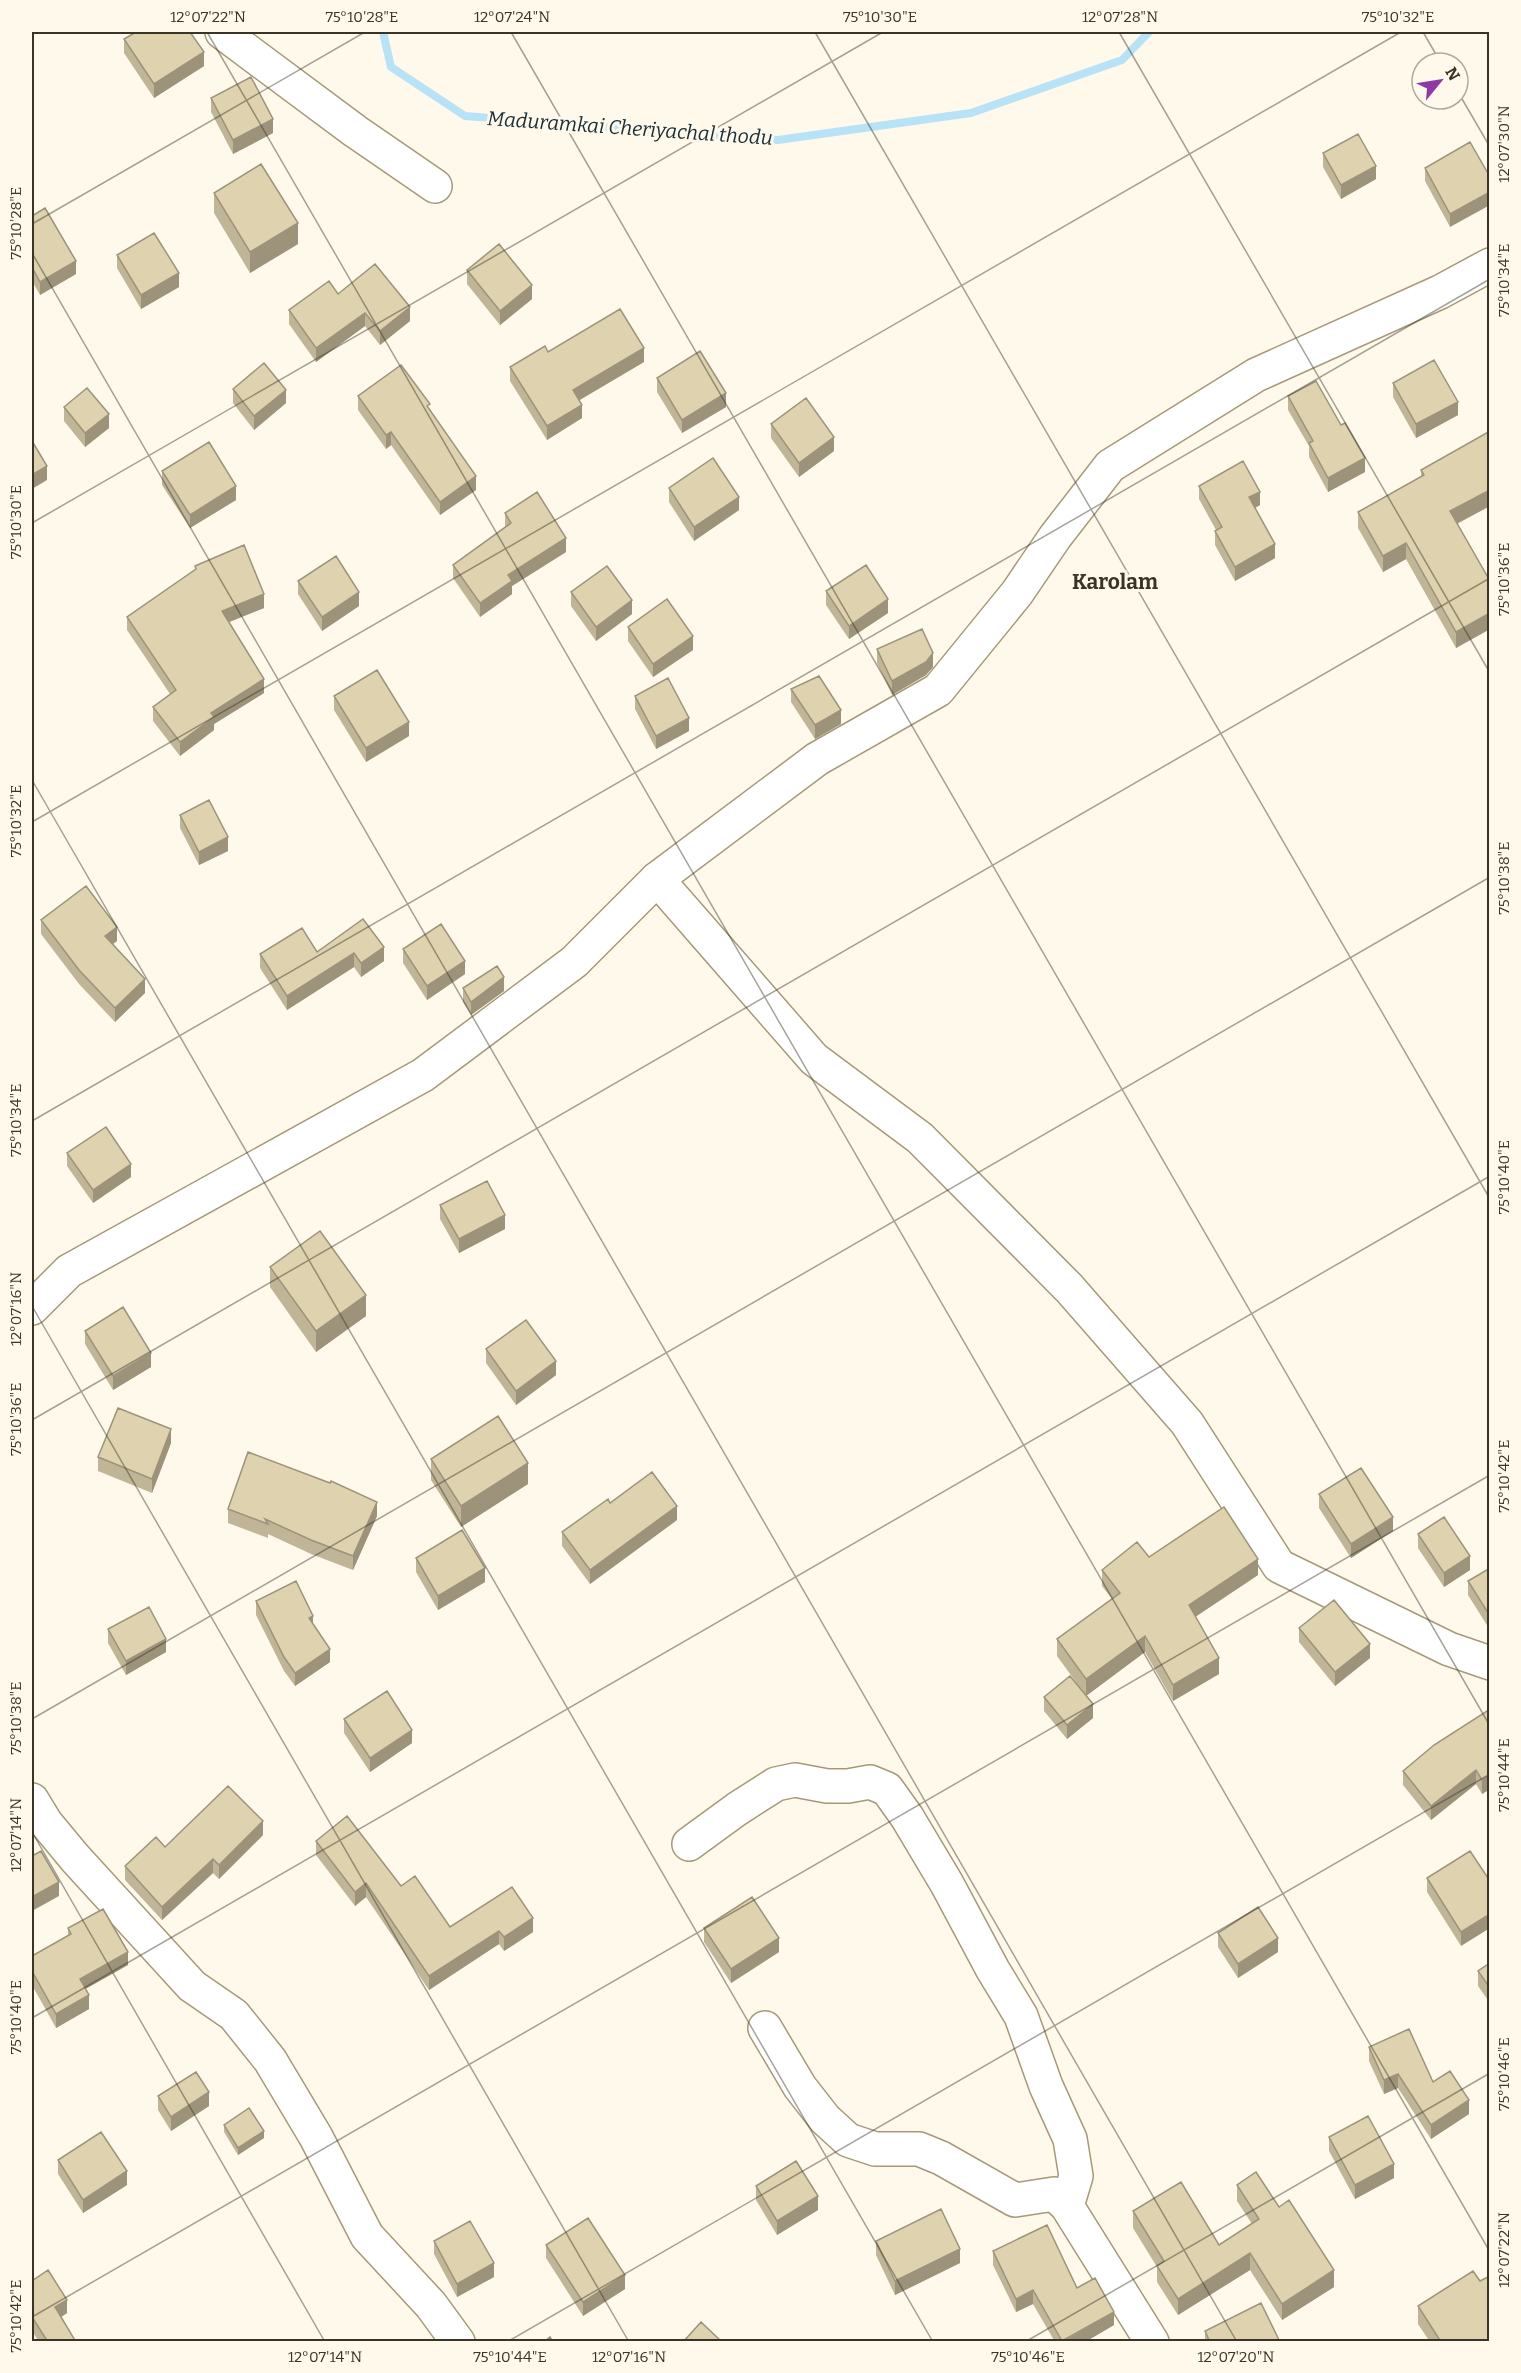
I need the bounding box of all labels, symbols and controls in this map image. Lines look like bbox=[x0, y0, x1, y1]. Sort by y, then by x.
text: 12°07'22"N bbox=[170, 8, 246, 26]
text: 75°10'28"E bbox=[326, 8, 398, 26]
text: 12°07'24"N bbox=[474, 8, 550, 26]
text: 75°10'30"E bbox=[843, 8, 917, 26]
text: 12°07'28"N bbox=[1082, 8, 1158, 26]
text: 75°10'32"E bbox=[1362, 8, 1434, 26]
north arrow bbox=[1410, 51, 1470, 111]
text: N bbox=[1441, 64, 1464, 84]
text: 12°07'30"N bbox=[1495, 105, 1513, 183]
water label: Maduramkai Cheriyachal thodu bbox=[486, 106, 774, 150]
text: 75°10'28"E bbox=[7, 187, 25, 259]
text: 75°10'34"E bbox=[1495, 243, 1513, 317]
text: 75°10'30"E bbox=[7, 485, 25, 559]
text: 75°10'36"E bbox=[1495, 542, 1513, 616]
district label: Karolam bbox=[1072, 569, 1158, 595]
text: 75°10'32"E bbox=[7, 785, 25, 857]
text: 75°10'38"E bbox=[1495, 841, 1513, 915]
text: 75°10'34"E bbox=[7, 1083, 25, 1157]
text: 75°10'40"E bbox=[1495, 1140, 1513, 1214]
text: 12°07'16"N bbox=[7, 1272, 25, 1346]
text: 75°10'36"E bbox=[7, 1382, 25, 1456]
text: 75°10'42"E bbox=[1495, 1440, 1513, 1512]
text: 75°10'38"E bbox=[7, 1681, 25, 1755]
text: 75°10'44"E bbox=[1495, 1738, 1513, 1812]
text: 12°07'14"N bbox=[7, 1798, 25, 1872]
text: 75°10'40"E bbox=[7, 1980, 25, 2054]
text: 75°10'46"E bbox=[1495, 2037, 1513, 2111]
text: 12°07'22"N bbox=[1495, 2212, 1513, 2288]
text: 75°10'42"E bbox=[7, 2280, 25, 2352]
text: 12°07'14"N bbox=[288, 2348, 362, 2366]
text: 75°10'44"E bbox=[473, 2348, 547, 2366]
text: 12°07'16"N bbox=[592, 2348, 666, 2366]
text: 75°10'46"E bbox=[991, 2348, 1065, 2366]
text: 12°07'20"N bbox=[1197, 2348, 1275, 2366]

